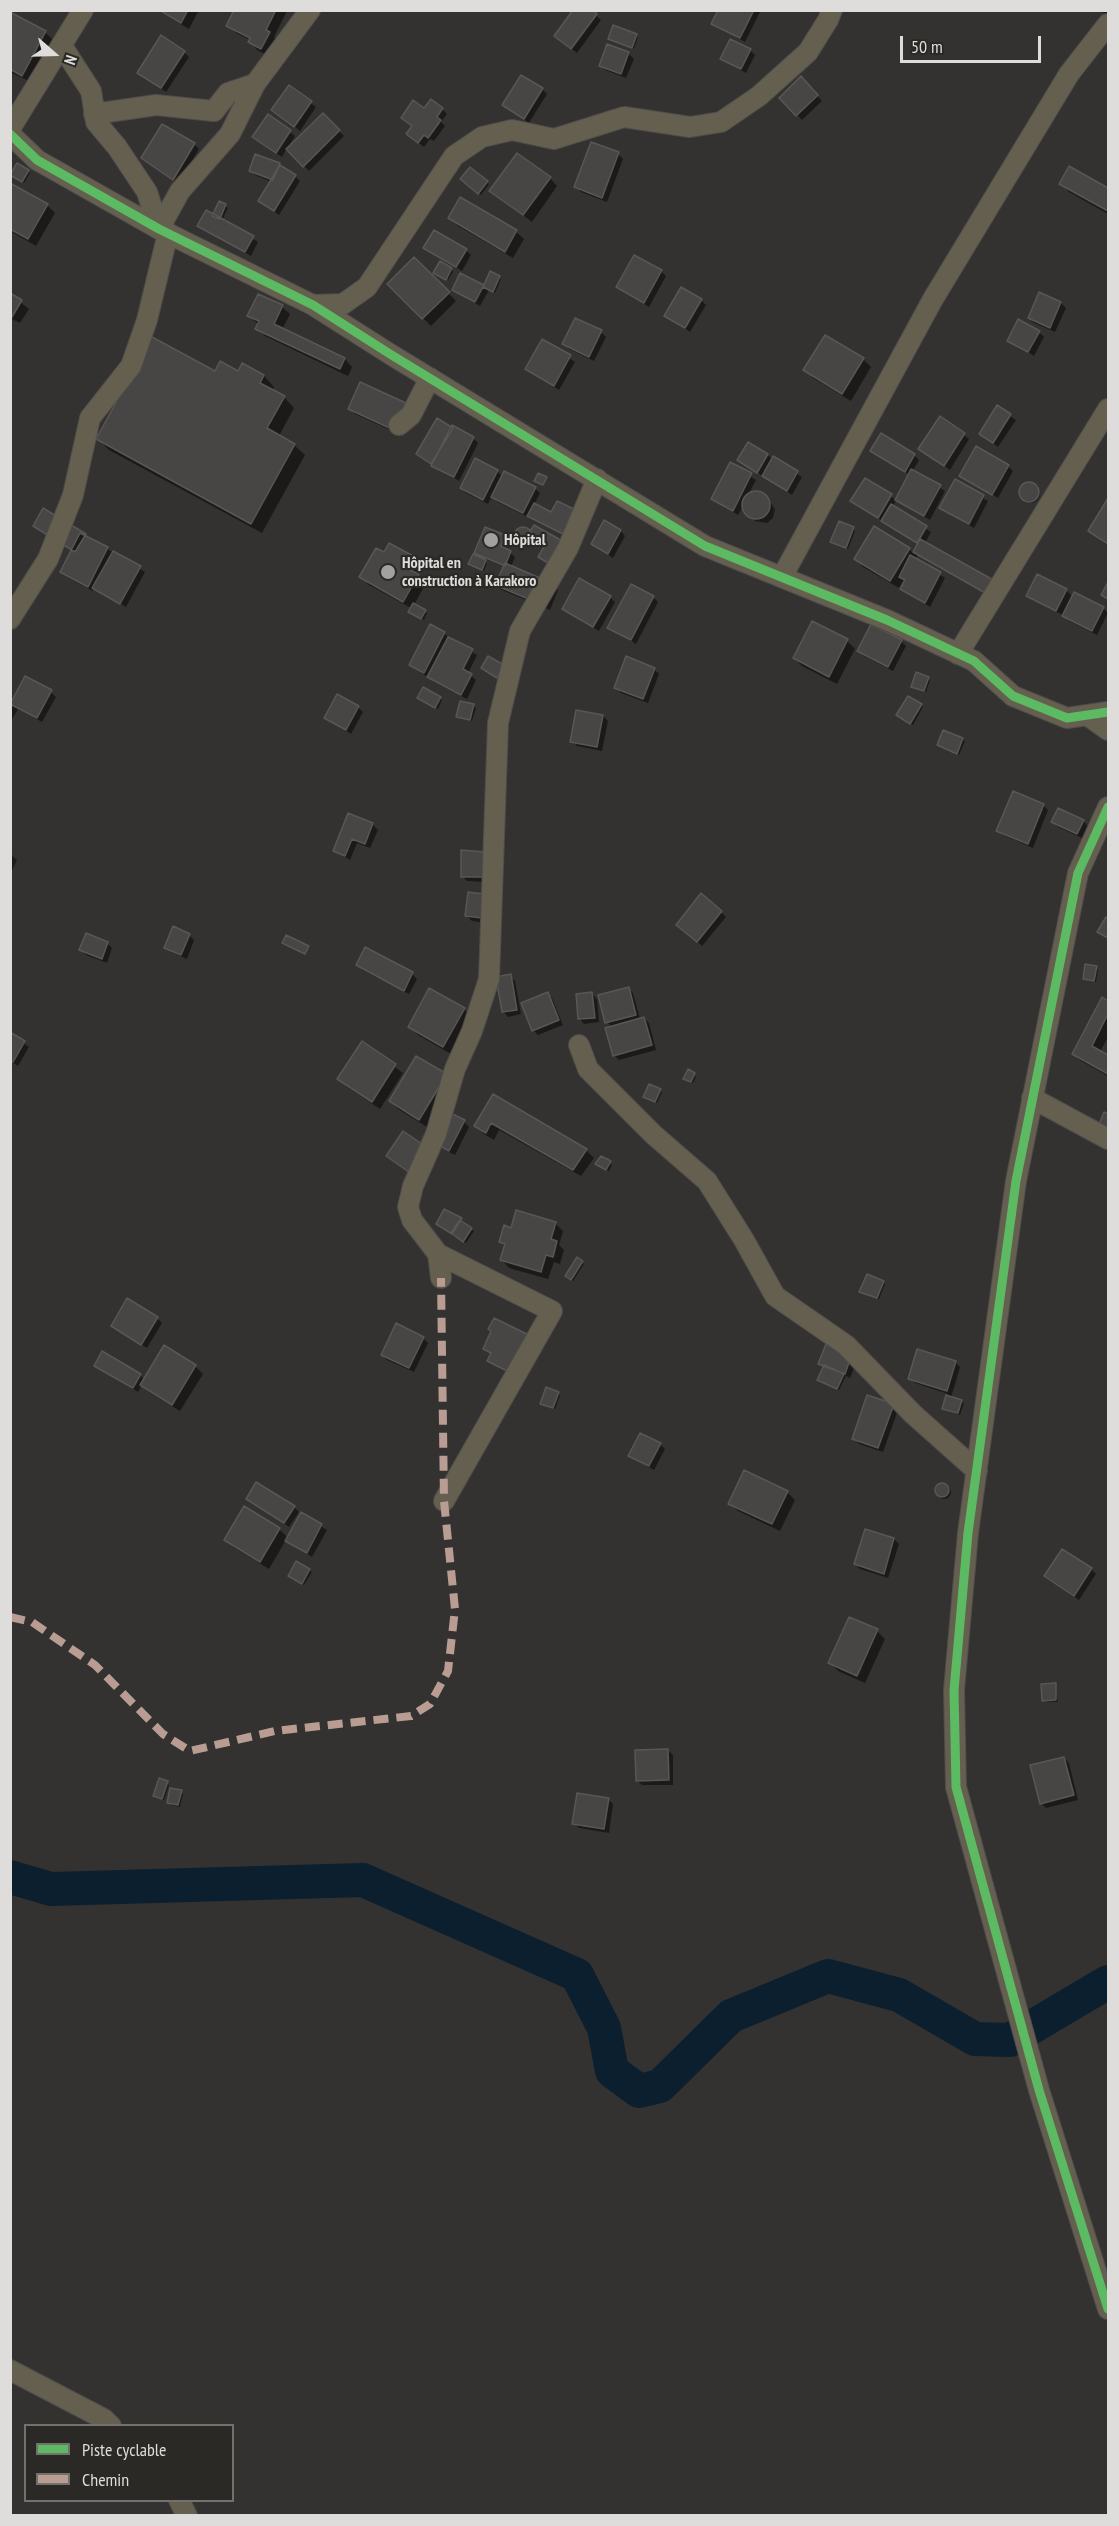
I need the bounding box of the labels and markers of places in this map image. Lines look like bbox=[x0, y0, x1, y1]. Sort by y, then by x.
place label: Hôpital bbox=[504, 530, 546, 550]
marker: Hôpital bbox=[482, 531, 500, 549]
place label: Hôpital en construction à Karakoro bbox=[402, 553, 536, 591]
marker: Hôpital en construction à Karakoro bbox=[379, 563, 397, 581]

